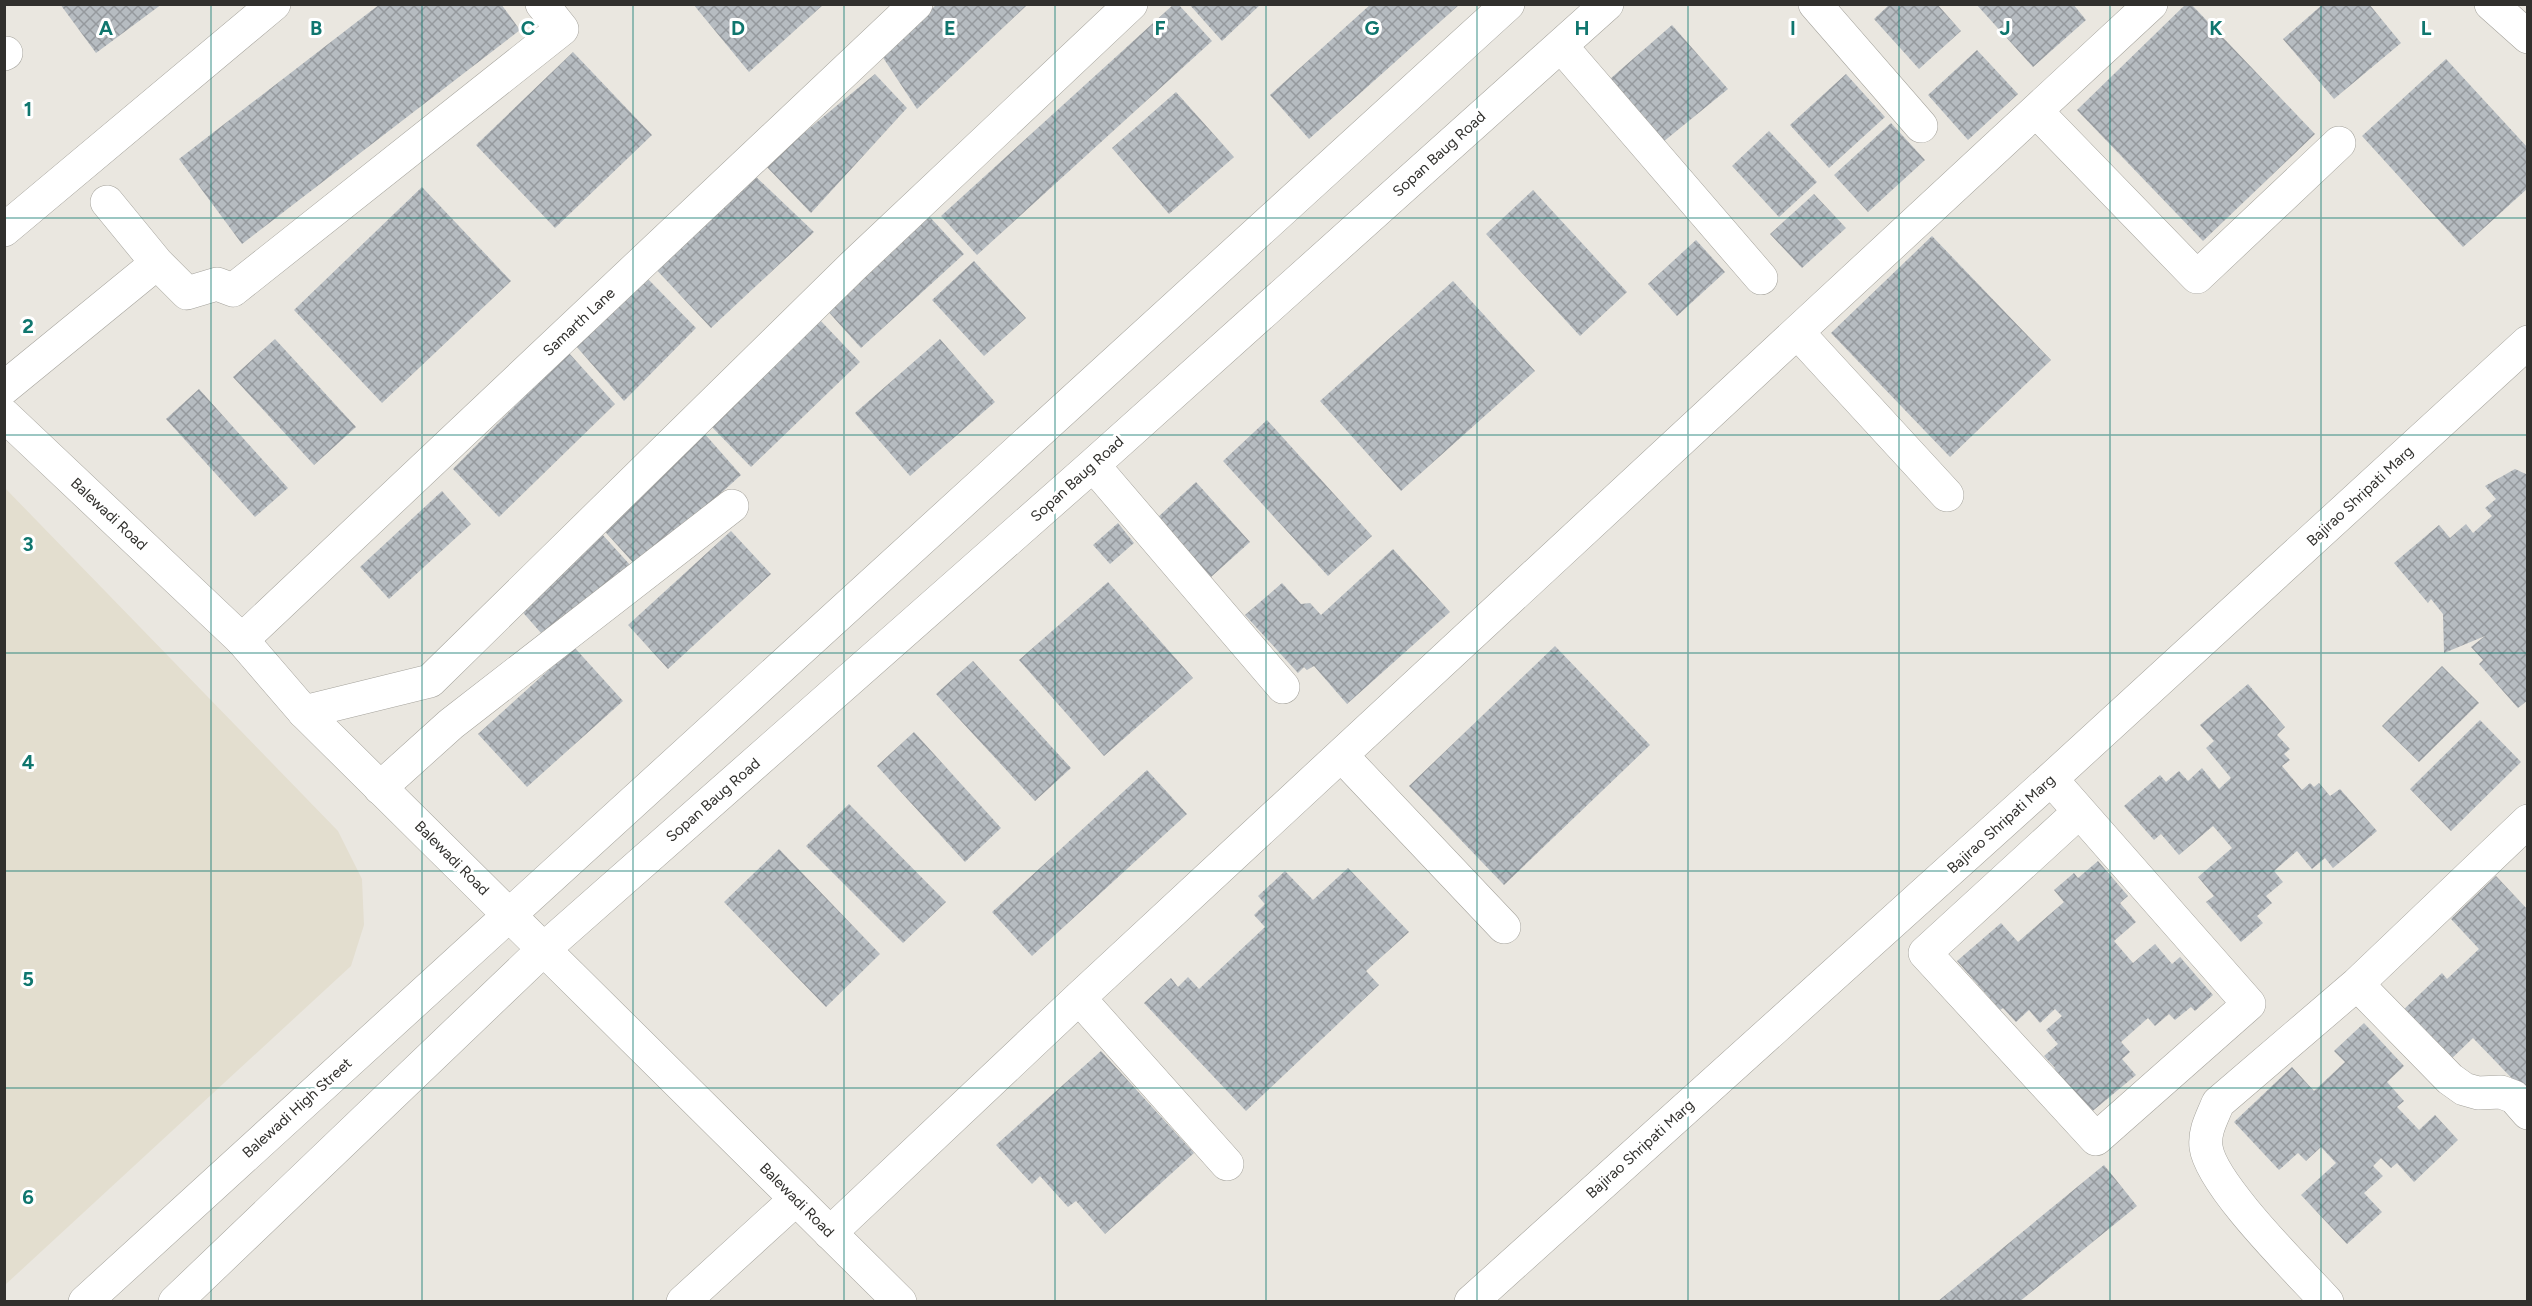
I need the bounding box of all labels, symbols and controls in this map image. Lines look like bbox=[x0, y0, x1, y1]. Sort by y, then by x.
text: A bbox=[99, 16, 114, 40]
text: B bbox=[310, 16, 322, 40]
text: C bbox=[521, 16, 535, 40]
text: D bbox=[731, 16, 745, 40]
text: E bbox=[944, 16, 956, 40]
text: F bbox=[1154, 16, 1166, 40]
text: G bbox=[1365, 16, 1380, 40]
text: H bbox=[1575, 16, 1590, 40]
text: I bbox=[1790, 16, 1796, 40]
text: J bbox=[1999, 16, 2011, 40]
text: K bbox=[2209, 16, 2223, 40]
text: L bbox=[2421, 16, 2432, 40]
text: 1 bbox=[24, 97, 32, 121]
street label: Sopan Baug Road bbox=[1389, 108, 1489, 200]
street label: Samarth Lane bbox=[539, 284, 619, 360]
text: 2 bbox=[22, 314, 34, 338]
street label: Sopan Baug Road bbox=[1027, 433, 1127, 525]
street label: Bajirao Shripati Marg bbox=[2303, 442, 2417, 550]
street label: Balewadi Road bbox=[67, 474, 151, 554]
text: 3 bbox=[22, 532, 34, 556]
text: 4 bbox=[22, 750, 35, 774]
street label: Sopan Baug Road bbox=[662, 754, 764, 846]
street label: Bajirao Shripati Marg bbox=[1943, 771, 2059, 877]
street label: Balewadi Road bbox=[411, 817, 493, 899]
text: 5 bbox=[22, 967, 34, 991]
street label: Balewadi High Street bbox=[239, 1054, 356, 1162]
street label: Bajirao Shripati Marg bbox=[1582, 1096, 1698, 1202]
street label: Balewadi Road bbox=[756, 1159, 838, 1241]
text: 6 bbox=[22, 1185, 34, 1209]

